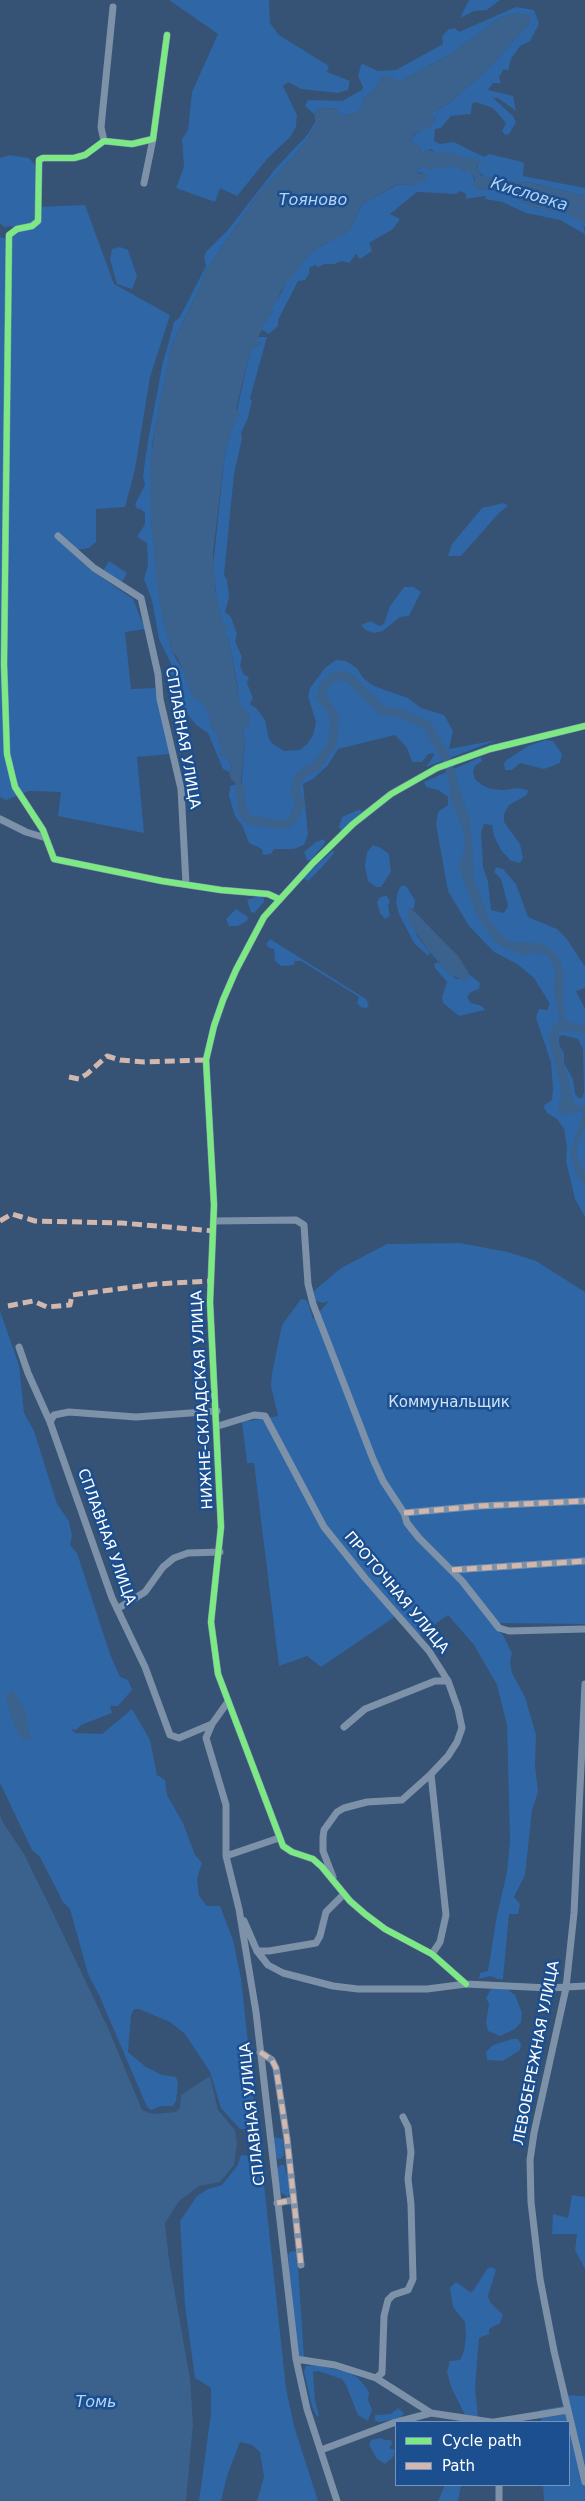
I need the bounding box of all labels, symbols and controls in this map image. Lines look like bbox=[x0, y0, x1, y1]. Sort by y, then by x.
water label: Кисловка bbox=[488, 174, 570, 216]
water label: Тояново bbox=[279, 191, 347, 211]
street label: СПЛАВНАЯ УЛИЦА bbox=[161, 666, 203, 810]
street label: НИЖНЕ-СКЛАДСКАЯ УЛИЦА bbox=[188, 1290, 218, 1510]
park label: Коммунальщик bbox=[388, 1394, 510, 1412]
street label: СПЛАВНАЯ УЛИЦА bbox=[73, 1466, 139, 1608]
street label: ПРОТОЧНАЯ УЛИЦА bbox=[340, 1528, 452, 1658]
street label: ЛЕВОБЕРЕЖНАЯ УЛИЦА bbox=[510, 1959, 564, 2147]
street label: СПЛАВНАЯ УЛИЦА bbox=[237, 2042, 269, 2186]
water label: Томь bbox=[75, 2393, 117, 2413]
legend bbox=[395, 2421, 570, 2486]
text: Cycle path bbox=[442, 2432, 522, 2450]
text: Path bbox=[442, 2457, 475, 2475]

